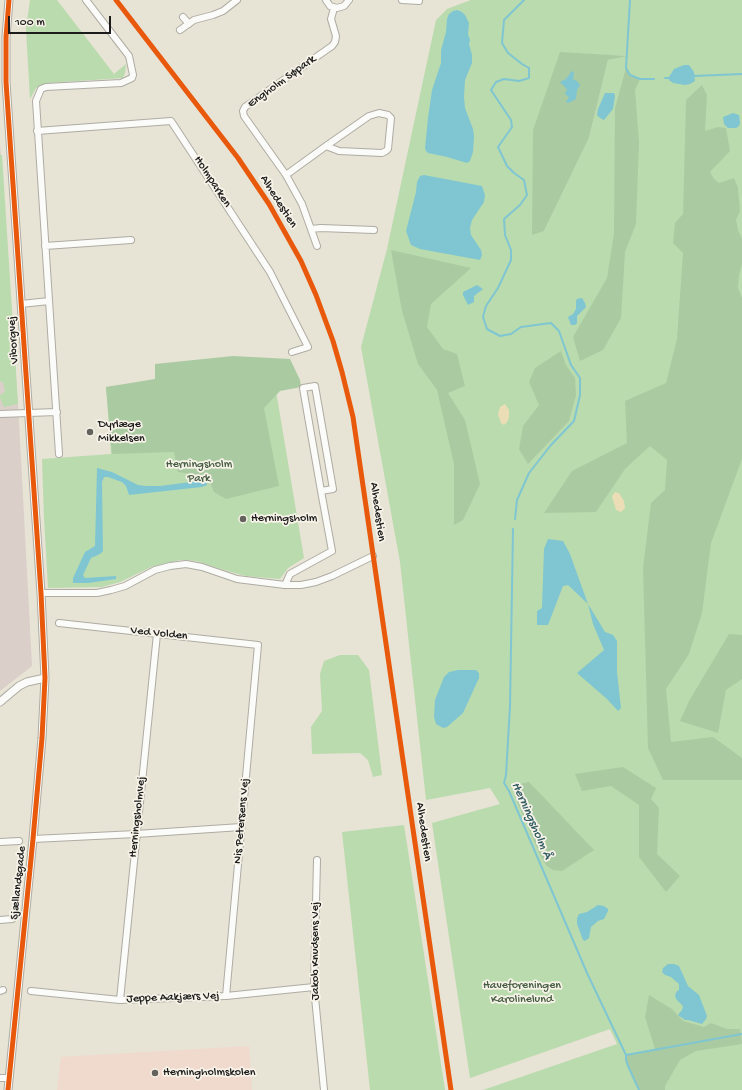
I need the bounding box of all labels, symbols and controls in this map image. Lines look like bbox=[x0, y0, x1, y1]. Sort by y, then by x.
scale bar bbox=[10, 8, 113, 34]
text: 100 m bbox=[15, 16, 45, 30]
street label: Engholm Søpark bbox=[245, 52, 319, 112]
street label: Holmparken bbox=[190, 154, 234, 210]
street label: Alhedestien bbox=[256, 173, 300, 231]
street label: Viborgvej bbox=[5, 316, 23, 364]
place label: Dyrlæge Mikkelsen bbox=[98, 418, 145, 446]
marker: Dyrlæge Mikkelsen bbox=[85, 427, 95, 437]
park label: Herningsholm Park bbox=[166, 458, 232, 486]
street label: Alhedestien bbox=[366, 482, 388, 542]
place label: Herningsholm bbox=[251, 512, 317, 526]
marker: Herningsholm bbox=[238, 514, 248, 524]
street label: Ved Volden bbox=[130, 624, 188, 644]
street label: Herningsholmvej bbox=[127, 776, 149, 858]
street label: Nis Petersens Vej bbox=[231, 778, 253, 864]
water label: Herningsholm Å bbox=[507, 780, 555, 862]
street label: Alhedestien bbox=[412, 802, 434, 862]
street label: Sjællandsgade bbox=[8, 845, 30, 921]
street label: Jakob Knudsens Vej bbox=[309, 902, 323, 1000]
park label: Haveforeningen Karolinelund bbox=[483, 979, 561, 1007]
street label: Jeppe Aakjærs Vej bbox=[126, 989, 220, 1007]
place label: Herningholmskolen bbox=[163, 1066, 255, 1080]
marker: Herningholmskolen bbox=[150, 1068, 160, 1078]

